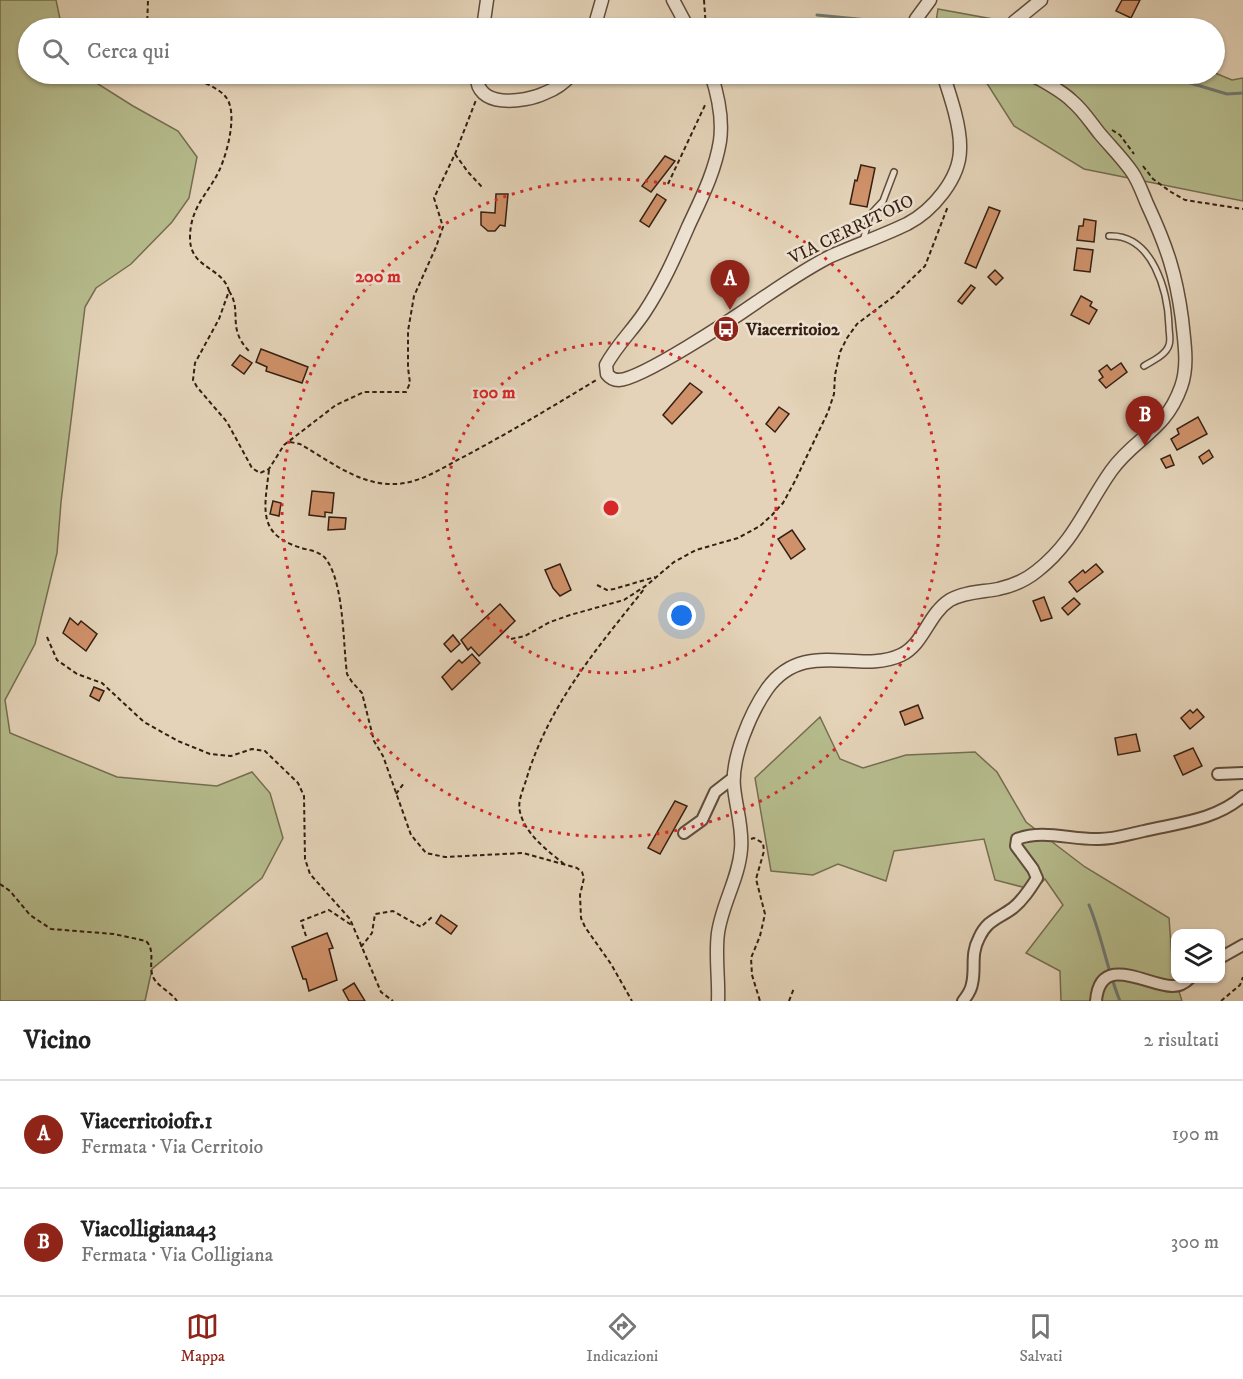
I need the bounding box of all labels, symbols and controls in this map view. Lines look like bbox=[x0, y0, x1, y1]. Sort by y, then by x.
search box bbox=[18, 18, 1225, 84]
icon: search bbox=[39, 35, 72, 68]
text: Cerca qui bbox=[87, 38, 170, 65]
street label: VIA CERRITOIO bbox=[784, 190, 918, 270]
pin: A bbox=[710, 260, 750, 310]
text: 200 m bbox=[355, 266, 401, 288]
bus stop icon: Viacerritoio2 bbox=[711, 314, 741, 344]
place label: Viacerritoio2 bbox=[745, 319, 841, 341]
text: 100 m bbox=[472, 382, 516, 404]
pin: B bbox=[1126, 396, 1164, 446]
centre of rings bbox=[601, 498, 621, 518]
your location bbox=[667, 601, 696, 630]
map controls bbox=[1171, 929, 1225, 983]
button: layers bbox=[1171, 929, 1225, 983]
text: Vicino bbox=[24, 1024, 91, 1057]
text: 2 risultati bbox=[1144, 1028, 1219, 1053]
text: Viacerritoiofr.1 bbox=[81, 1108, 213, 1135]
text: A bbox=[37, 1122, 50, 1147]
text: 190 m bbox=[1172, 1122, 1219, 1147]
text: Fermata · Via Cerritoio bbox=[81, 1135, 263, 1160]
text: Viacolligiana43 bbox=[81, 1216, 216, 1243]
text: B bbox=[37, 1230, 50, 1255]
text: 300 m bbox=[1171, 1230, 1219, 1255]
text: Fermata · Via Colligiana bbox=[81, 1243, 273, 1268]
tab: Mappa bbox=[181, 1310, 225, 1366]
tab: Indicazioni bbox=[586, 1310, 658, 1366]
tab: Salvati bbox=[1019, 1310, 1062, 1366]

